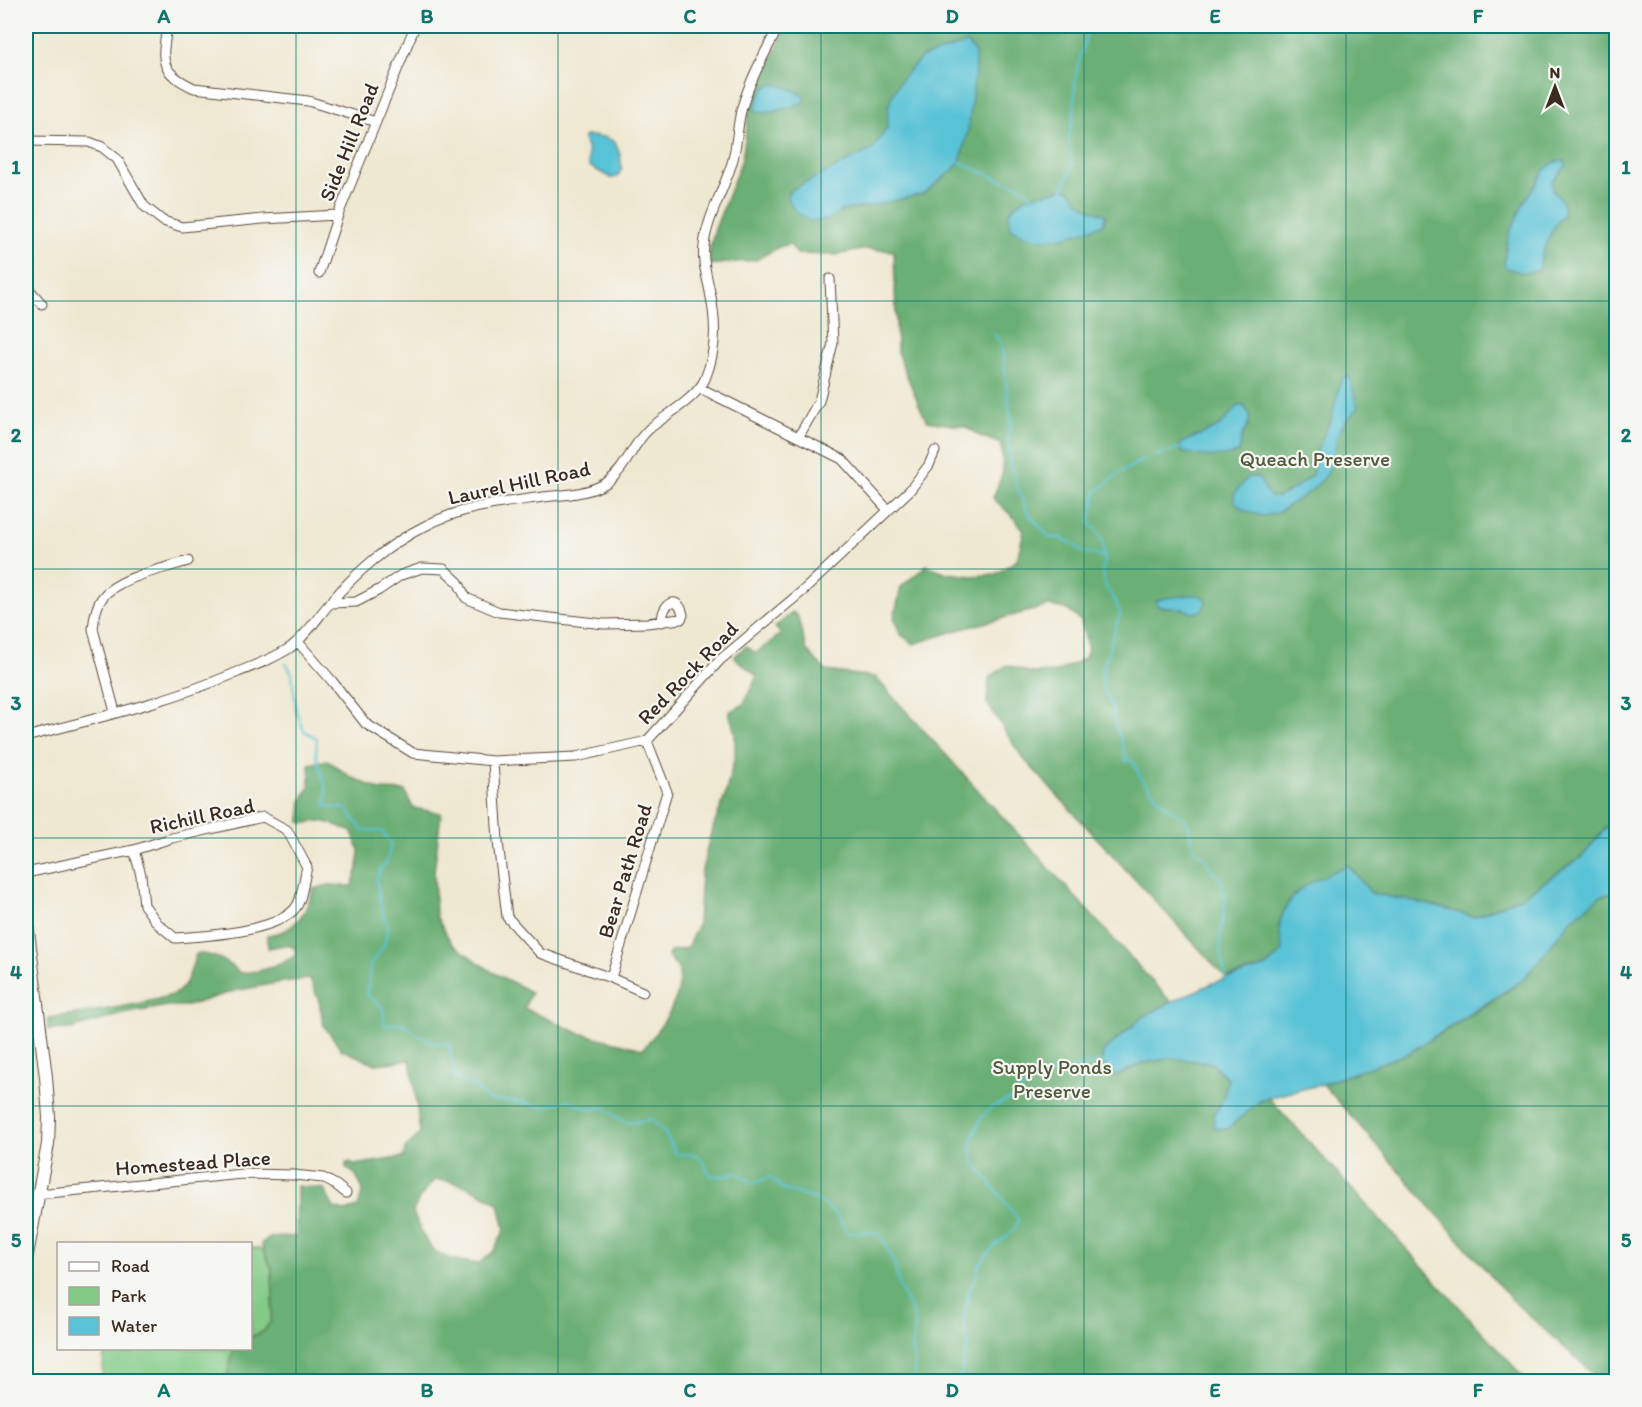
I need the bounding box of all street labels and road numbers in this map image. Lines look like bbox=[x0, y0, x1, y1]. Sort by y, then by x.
street label: Side Hill Road bbox=[313, 79, 384, 205]
street label: Laurel Hill Road bbox=[446, 455, 592, 510]
street label: Red Rock Road bbox=[632, 616, 743, 729]
street label: Richill Road bbox=[147, 792, 256, 839]
street label: Bear Path Road bbox=[592, 800, 657, 941]
street label: Homestead Place bbox=[114, 1145, 272, 1180]

